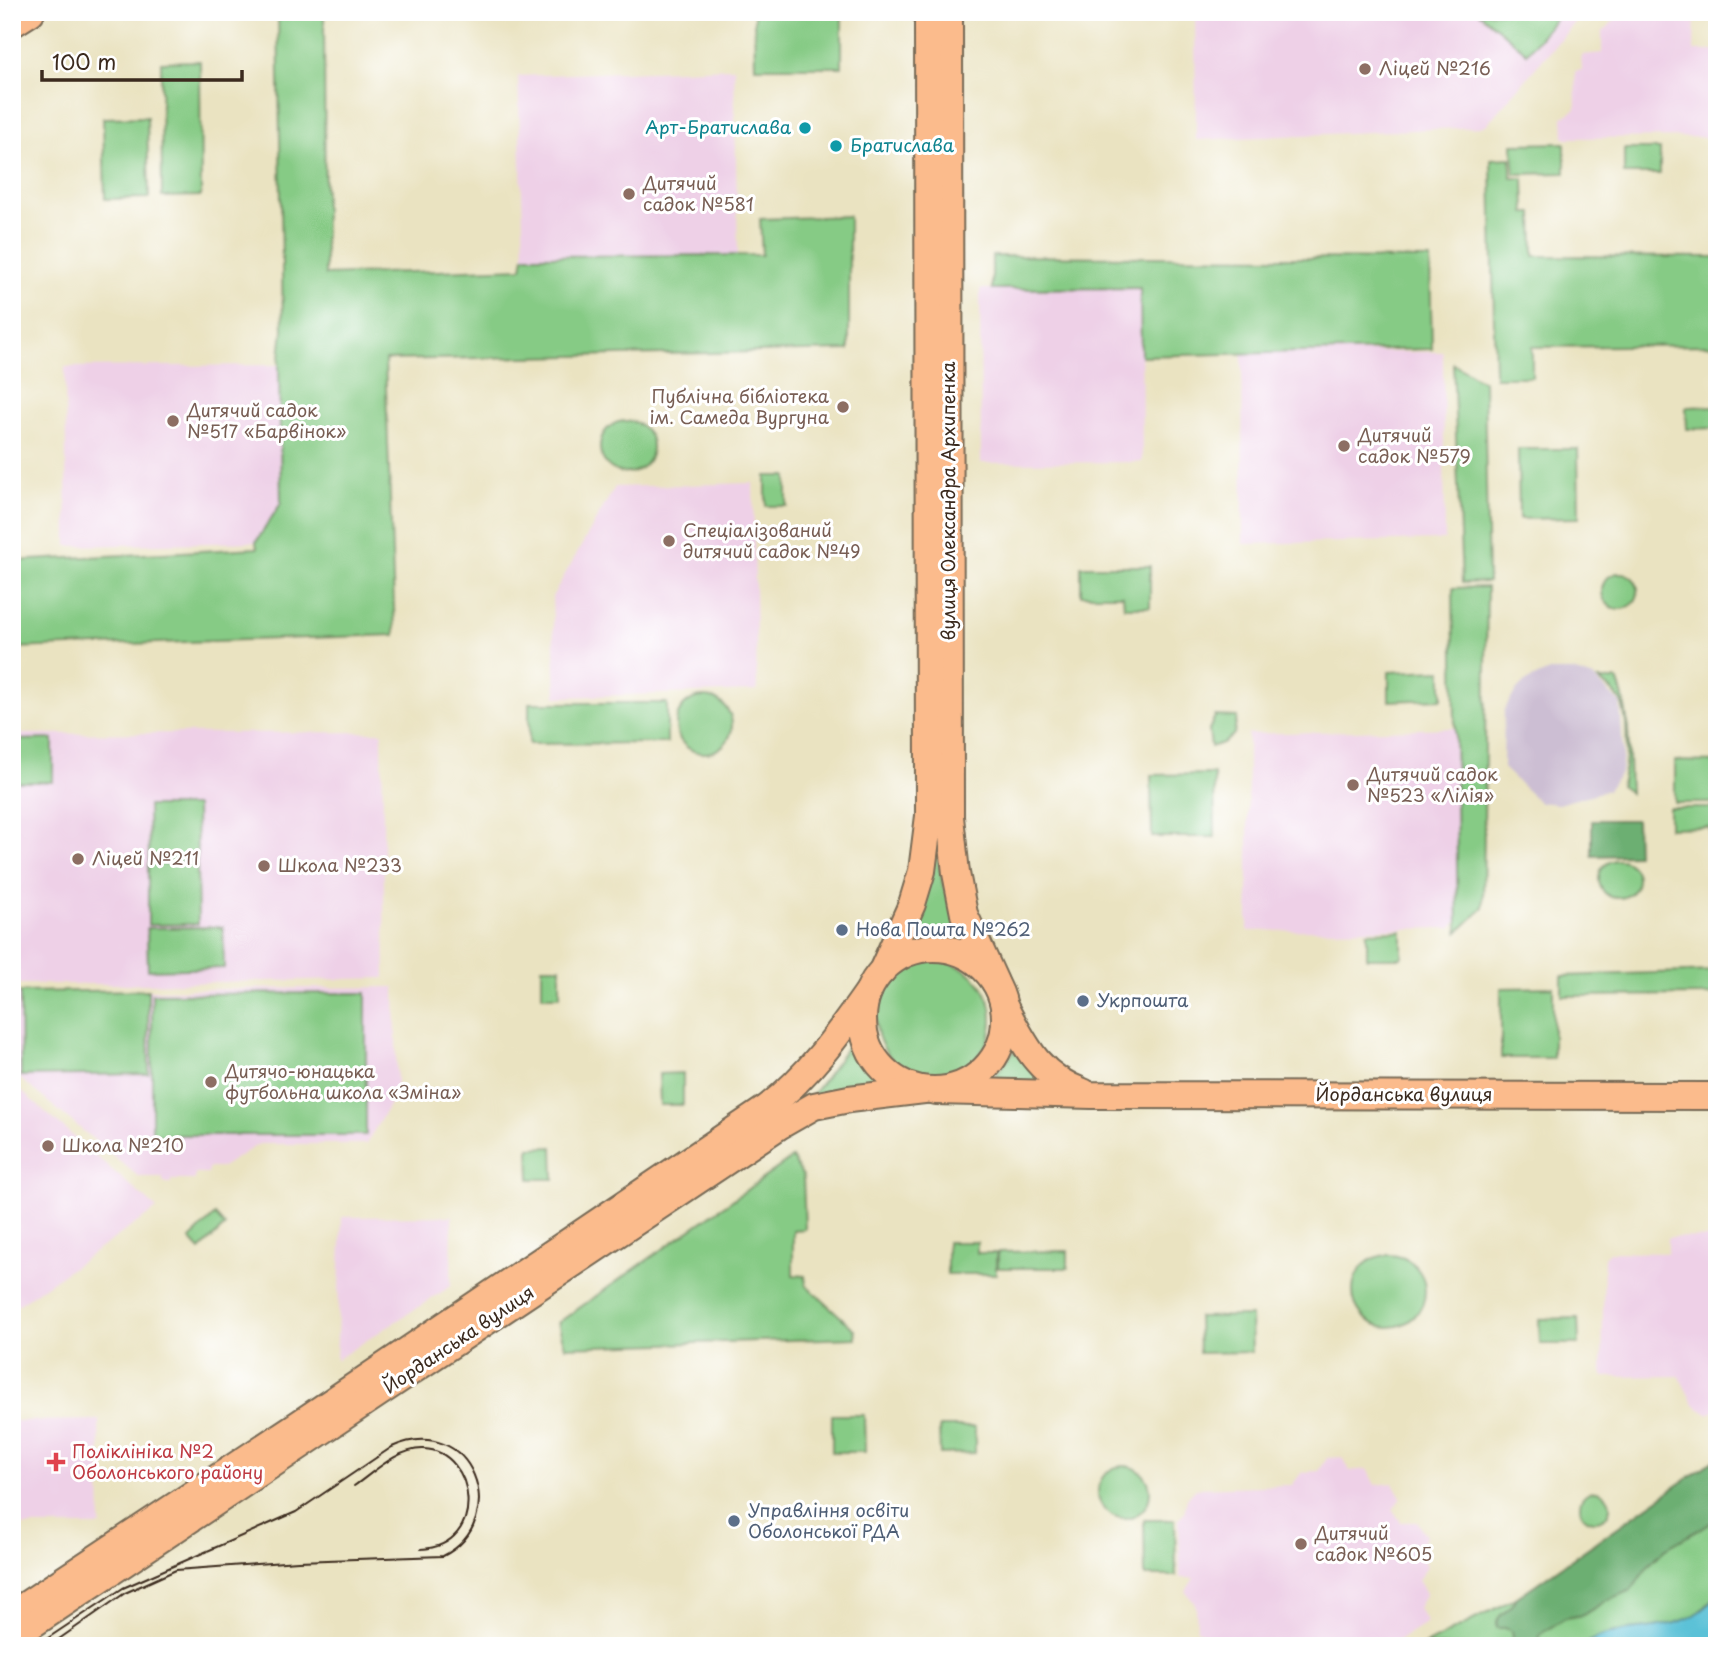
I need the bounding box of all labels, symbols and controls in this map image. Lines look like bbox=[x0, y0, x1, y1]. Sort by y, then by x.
scale bar bbox=[42, 38, 242, 82]
text: 100 m bbox=[52, 45, 116, 77]
place label: Ліцей №216 bbox=[1379, 54, 1491, 81]
marker: Ліцей №216 bbox=[1357, 61, 1373, 77]
place label: Арт-Братислава bbox=[645, 113, 792, 140]
marker: Арт-Братислава bbox=[797, 120, 813, 136]
place label: Братислава bbox=[850, 131, 955, 158]
marker: Братислава bbox=[828, 138, 844, 154]
place label: Дитячий садок №581 bbox=[642, 169, 754, 217]
marker: Дитячий садок №581 bbox=[621, 186, 637, 202]
street label: вулиця Олександра Архипенка bbox=[934, 361, 961, 641]
place label: Публічна бібліотека ім. Самеда Вургуна bbox=[650, 382, 830, 430]
place label: Дитячий садок №517 «Барвінок» bbox=[186, 396, 346, 444]
marker: Публічна бібліотека ім. Самеда Вургуна bbox=[835, 399, 851, 415]
marker: Дитячий садок №517 «Барвінок» bbox=[165, 413, 181, 429]
place label: Дитячий садок №579 bbox=[1357, 421, 1471, 469]
marker: Дитячий садок №579 bbox=[1336, 438, 1352, 454]
place label: Спеціалізований дитячий садок №49 bbox=[683, 516, 861, 564]
marker: Спеціалізований дитячий садок №49 bbox=[661, 533, 677, 549]
place label: Дитячий садок №523 «Лілія» bbox=[1366, 760, 1498, 808]
marker: Дитячий садок №523 «Лілія» bbox=[1345, 777, 1361, 793]
place label: Ліцей №211 bbox=[92, 844, 199, 871]
marker: Ліцей №211 bbox=[70, 851, 86, 867]
place label: Школа №233 bbox=[278, 851, 402, 878]
marker: Школа №233 bbox=[256, 858, 272, 874]
place label: Нова Пошта №262 bbox=[856, 915, 1031, 942]
marker: Нова Пошта №262 bbox=[834, 922, 850, 938]
place label: Укрпошта bbox=[1097, 986, 1189, 1013]
marker: Укрпошта bbox=[1075, 993, 1091, 1009]
place label: Дитячо-юнацька футбольна школа «Зміна» bbox=[224, 1057, 461, 1105]
marker: Дитячо-юнацька футбольна школа «Зміна» bbox=[203, 1074, 219, 1090]
street label: Йорданська вулиця bbox=[1316, 1080, 1492, 1107]
place label: Школа №210 bbox=[62, 1131, 184, 1158]
marker: Школа №210 bbox=[40, 1138, 56, 1154]
street label: Йорданська вулиця bbox=[377, 1278, 539, 1399]
place label: Поліклініка №2 Оболонського району bbox=[72, 1437, 263, 1485]
marker: Поліклініка №2 Оболонського району bbox=[46, 1452, 66, 1472]
place label: Управління освіти Оболонської РДА bbox=[748, 1496, 909, 1544]
marker: Управління освіти Оболонської РДА bbox=[726, 1513, 742, 1529]
place label: Дитячий садок №605 bbox=[1314, 1519, 1432, 1567]
marker: Дитячий садок №605 bbox=[1293, 1536, 1309, 1552]

